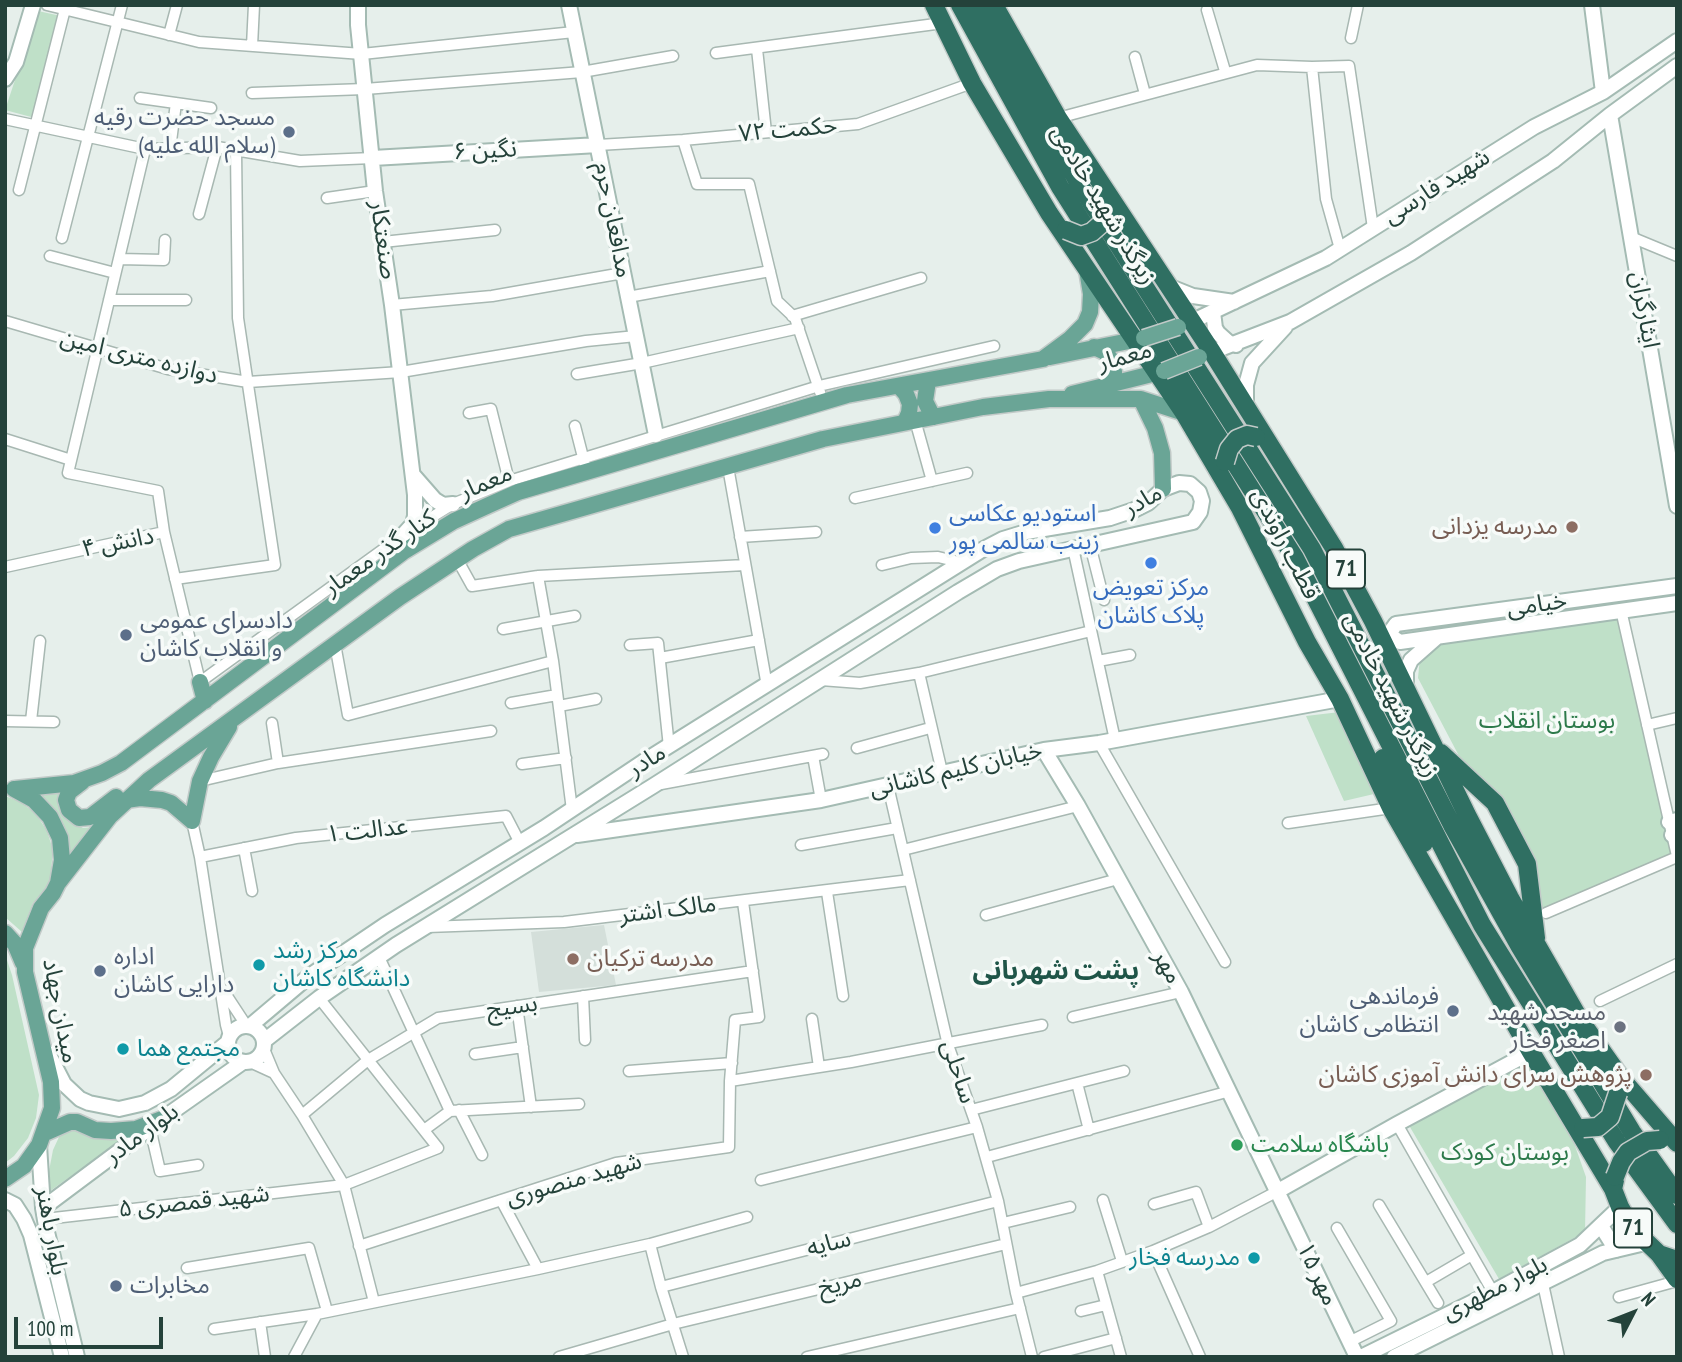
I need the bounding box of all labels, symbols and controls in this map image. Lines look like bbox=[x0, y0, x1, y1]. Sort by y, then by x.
place label: مسجد حضرت رقیه (سلام الله علیه) bbox=[94, 104, 275, 160]
street label: حکمت ۷۲ bbox=[737, 111, 839, 149]
street label: زیرگذر شهید خادمی bbox=[1044, 120, 1162, 290]
marker: مسجد حضرت رقیه (سلام الله علیه) bbox=[281, 124, 297, 140]
street label: نگین ۶ bbox=[452, 135, 518, 167]
street label: شهید فارسی bbox=[1378, 143, 1496, 231]
street label: مدافعان حرم bbox=[588, 160, 638, 280]
street label: صنعتکار bbox=[363, 199, 403, 281]
street label: ایثارگران bbox=[1623, 269, 1665, 351]
street label: دوازده متری امین bbox=[57, 324, 221, 390]
street label: معمار bbox=[1095, 336, 1155, 378]
street label: معمار bbox=[455, 459, 517, 507]
street label: مادر bbox=[1119, 479, 1167, 523]
street label: قطب راوندی bbox=[1245, 483, 1325, 605]
place label: استودیو عکاسی زینب سالمی پور bbox=[949, 500, 1100, 556]
street label: کنار گذر معمار bbox=[318, 504, 442, 602]
place label: مدرسه یزدانی bbox=[1432, 513, 1558, 541]
marker: مدرسه یزدانی bbox=[1564, 519, 1580, 535]
marker: استودیو عکاسی زینب سالمی پور bbox=[927, 520, 943, 536]
street label: دانش ۴ bbox=[79, 522, 157, 564]
road number: 71 bbox=[1327, 550, 1365, 589]
marker: مرکز تعویض پلاک کاشان bbox=[1143, 555, 1159, 571]
place label: مرکز تعویض پلاک کاشان bbox=[1093, 574, 1209, 630]
street label: خیامی bbox=[1505, 587, 1569, 623]
place label: دادسرای عمومی و انقلاب کاشان bbox=[140, 607, 293, 663]
street label: زیرگذر شهید خادمی bbox=[1337, 608, 1445, 782]
marker: دادسرای عمومی و انقلاب کاشان bbox=[118, 627, 134, 643]
park label: بوستان انقلاب bbox=[1479, 707, 1615, 735]
street label: خیابان کلیم کاشانی bbox=[867, 736, 1045, 804]
street label: مادر bbox=[622, 738, 672, 784]
street label: عدالت ۱ bbox=[325, 812, 409, 850]
street label: مالک اشتر bbox=[618, 890, 718, 930]
place label: مرکز رشد دانشگاه کاشان bbox=[273, 937, 410, 993]
place label: اداره دارایی کاشان bbox=[114, 943, 234, 999]
place label: مدرسه ترکیان bbox=[587, 945, 714, 973]
street label: مهر bbox=[1146, 945, 1188, 989]
marker: مدرسه ترکیان bbox=[565, 951, 581, 967]
street label: میدان جهاد bbox=[36, 956, 84, 1066]
district label: پشت شهربانی bbox=[973, 956, 1139, 988]
marker: مرکز رشد دانشگاه کاشان bbox=[251, 957, 267, 973]
marker: اداره دارایی کاشان bbox=[92, 963, 108, 979]
place label: فرماندهی انتظامی کاشان bbox=[1299, 983, 1439, 1039]
street label: بسیج bbox=[485, 989, 539, 1025]
place label: مسجد شهید اصغر فخار bbox=[1487, 999, 1606, 1055]
marker: فرماندهی انتظامی کاشان bbox=[1445, 1003, 1461, 1019]
marker: مسجد شهید اصغر فخار bbox=[1612, 1019, 1628, 1035]
place label: مجتمع هما bbox=[137, 1035, 240, 1063]
street label: ساحلی bbox=[934, 1037, 982, 1107]
marker: مجتمع هما bbox=[115, 1041, 131, 1057]
place label: پژوهش سرای دانش آموزی کاشان bbox=[1319, 1061, 1632, 1089]
marker: پژوهش سرای دانش آموزی کاشان bbox=[1638, 1067, 1654, 1083]
street label: بلوار مادر bbox=[99, 1098, 185, 1170]
place label: باشگاه سلامت bbox=[1251, 1131, 1389, 1159]
marker: باشگاه سلامت bbox=[1229, 1137, 1245, 1153]
park label: بوستان کودک bbox=[1441, 1139, 1569, 1167]
street label: شهید منصوری bbox=[503, 1147, 645, 1213]
street label: شهید قمصری ۵ bbox=[117, 1180, 271, 1224]
street label: بلوار باهنر bbox=[29, 1184, 73, 1278]
road number: 71 bbox=[1614, 1208, 1652, 1247]
street label: سایه bbox=[804, 1225, 854, 1263]
street label: مهر ۱۵ bbox=[1290, 1238, 1344, 1310]
place label: مدرسه فخار bbox=[1129, 1244, 1240, 1272]
marker: مدرسه فخار bbox=[1246, 1250, 1262, 1266]
street label: بلوار مطهری bbox=[1438, 1250, 1552, 1328]
street label: مریخ bbox=[815, 1265, 865, 1303]
place label: مخابرات bbox=[130, 1272, 210, 1300]
marker: مخابرات bbox=[108, 1278, 124, 1294]
north arrow bbox=[1598, 1278, 1668, 1348]
text: N bbox=[1636, 1287, 1661, 1311]
scale bar bbox=[18, 1302, 166, 1346]
text: 100 m bbox=[27, 1315, 73, 1342]

